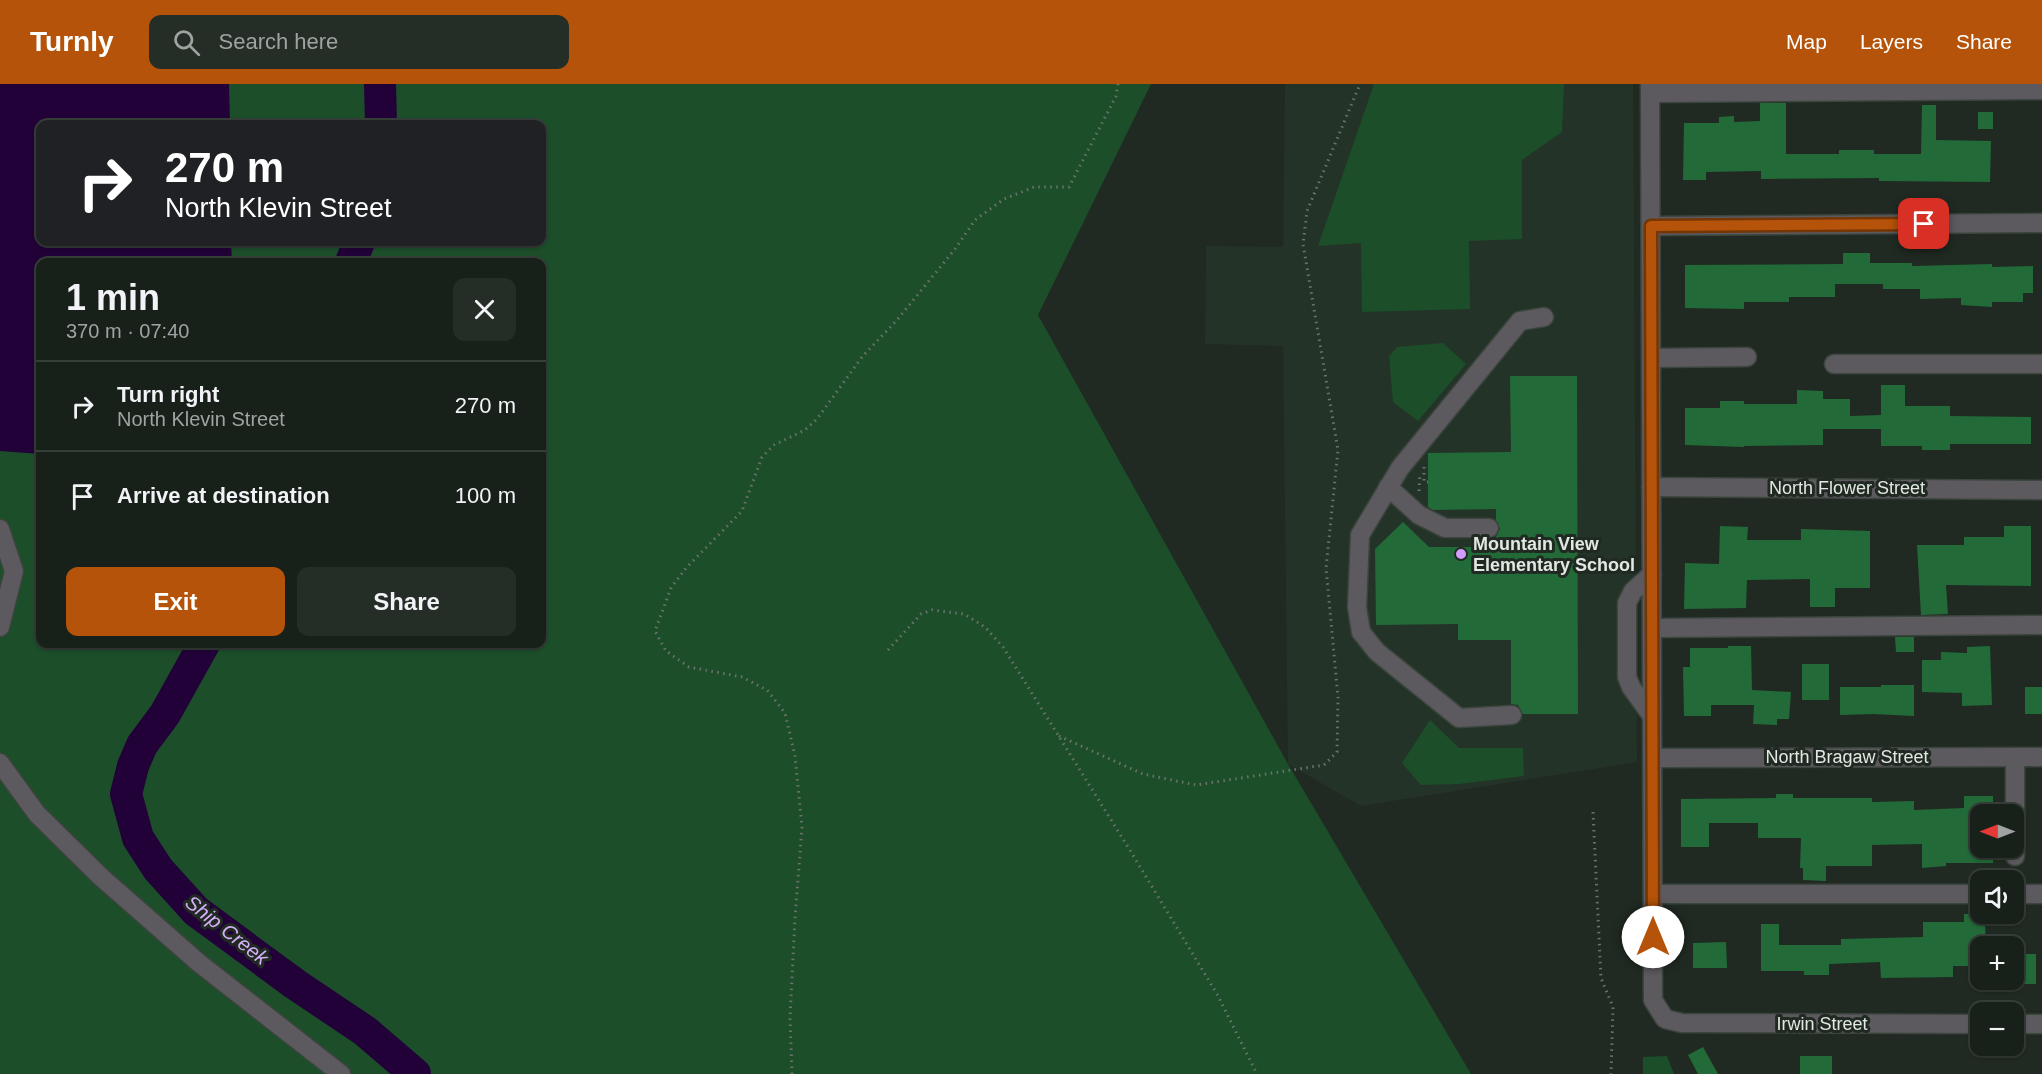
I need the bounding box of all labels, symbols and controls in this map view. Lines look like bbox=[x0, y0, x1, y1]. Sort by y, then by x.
search box bbox=[149, 15, 569, 69]
text: Turnly bbox=[30, 26, 113, 57]
icon: search bbox=[170, 26, 203, 59]
text: Search here bbox=[218, 29, 338, 54]
text: Map bbox=[1786, 30, 1827, 53]
text: Layers bbox=[1860, 30, 1923, 53]
text: Share bbox=[1956, 30, 2012, 53]
icon: right bbox=[66, 144, 144, 222]
text: 270 m bbox=[165, 144, 284, 191]
text: North Klevin Street bbox=[165, 193, 392, 223]
pin bbox=[1898, 198, 1949, 249]
icon: arrive bbox=[1907, 207, 1940, 240]
text: 1 min bbox=[66, 277, 160, 318]
button: close bbox=[453, 278, 516, 341]
text: 370 m · 07:40 bbox=[66, 320, 189, 342]
text: Turn right bbox=[117, 382, 219, 407]
icon: right bbox=[66, 390, 99, 423]
text: 270 m bbox=[455, 393, 516, 418]
text: North Klevin Street bbox=[117, 408, 285, 430]
street label: North Flower Street bbox=[1769, 478, 1925, 498]
icon: arrive bbox=[66, 480, 99, 513]
text: Arrive at destination bbox=[117, 483, 330, 508]
text: 100 m bbox=[455, 483, 516, 508]
place label: Mountain View Elementary School bbox=[1473, 534, 1635, 575]
marker: Mountain View Elementary School bbox=[1454, 547, 1468, 561]
button: Exit bbox=[66, 567, 285, 636]
button: Share bbox=[297, 567, 516, 636]
street label: North Bragaw Street bbox=[1765, 747, 1929, 767]
north arrow bbox=[1970, 804, 2024, 858]
map controls bbox=[1970, 804, 2024, 1056]
button: sound bbox=[1970, 870, 2024, 924]
water label: Ship Creek bbox=[181, 891, 274, 970]
position arrow bbox=[1621, 905, 1685, 969]
button: + bbox=[1970, 936, 2024, 990]
button: − bbox=[1970, 1002, 2024, 1056]
street label: Irwin Street bbox=[1776, 1014, 1868, 1034]

